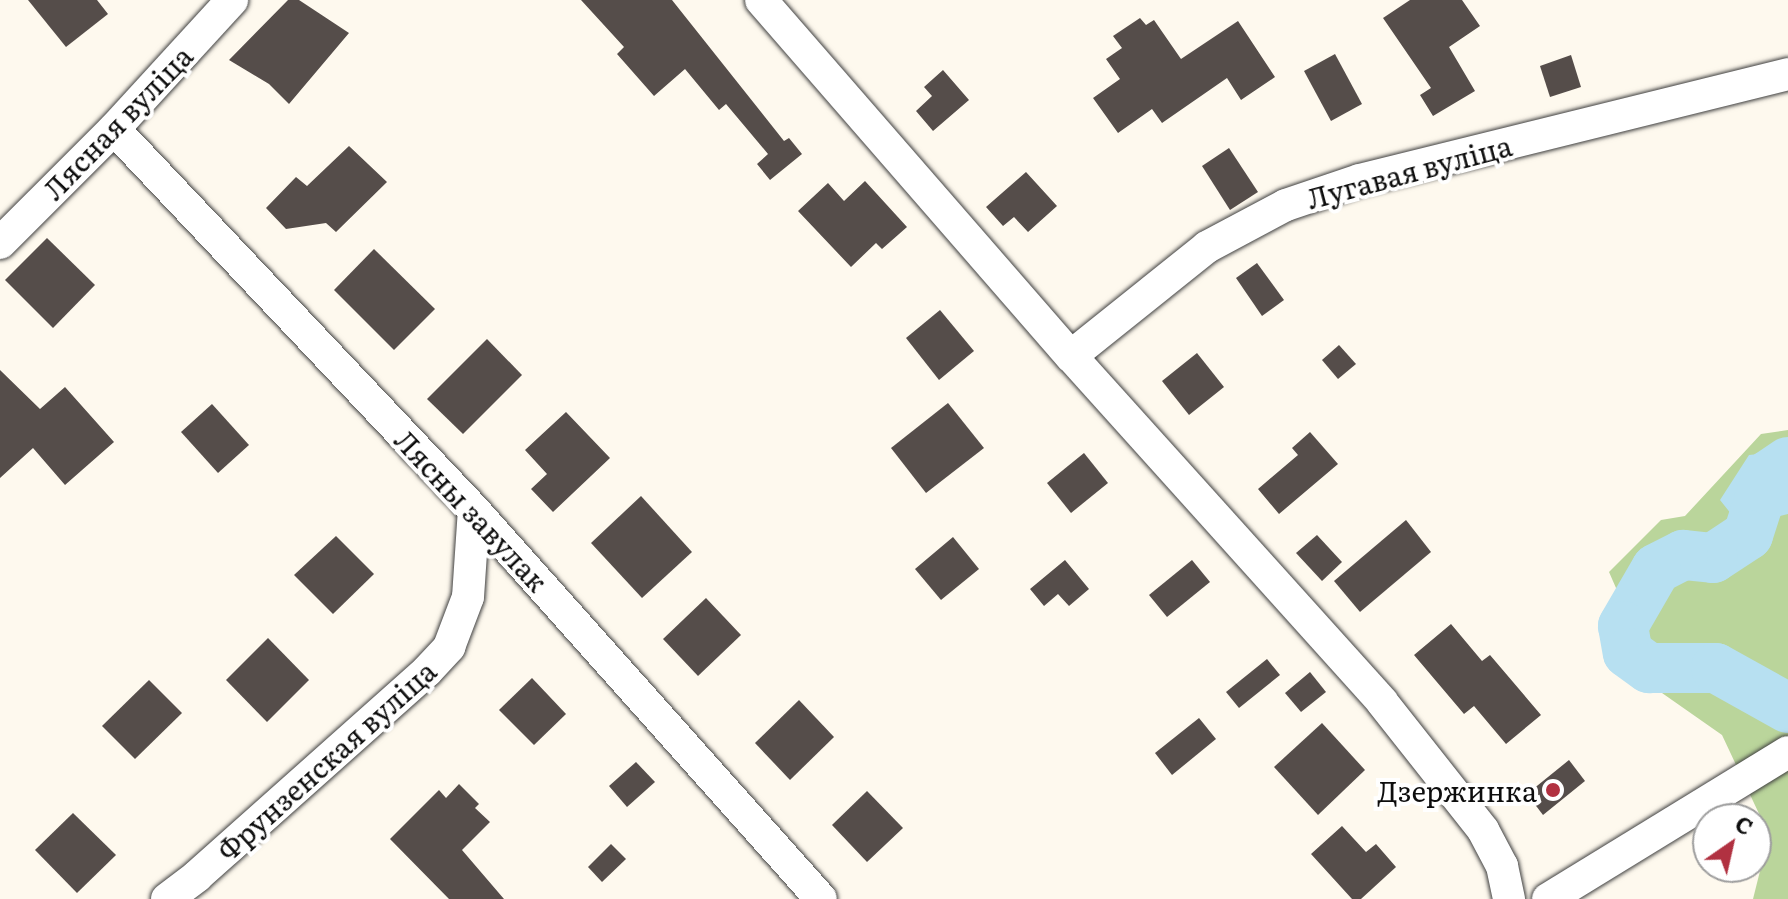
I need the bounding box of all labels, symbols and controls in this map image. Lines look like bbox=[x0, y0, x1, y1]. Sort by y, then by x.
street label: Лясная вуліца bbox=[35, 38, 199, 206]
street label: Лугавая вуліца bbox=[1303, 127, 1515, 215]
street label: Лясны завулак bbox=[389, 422, 555, 598]
street label: Фрунзенская вуліца bbox=[210, 653, 442, 867]
place label: Дзержинка bbox=[1378, 773, 1537, 807]
marker: Дзержинка bbox=[1544, 781, 1562, 799]
north arrow bbox=[1692, 803, 1772, 883]
text: С bbox=[1729, 806, 1760, 842]

